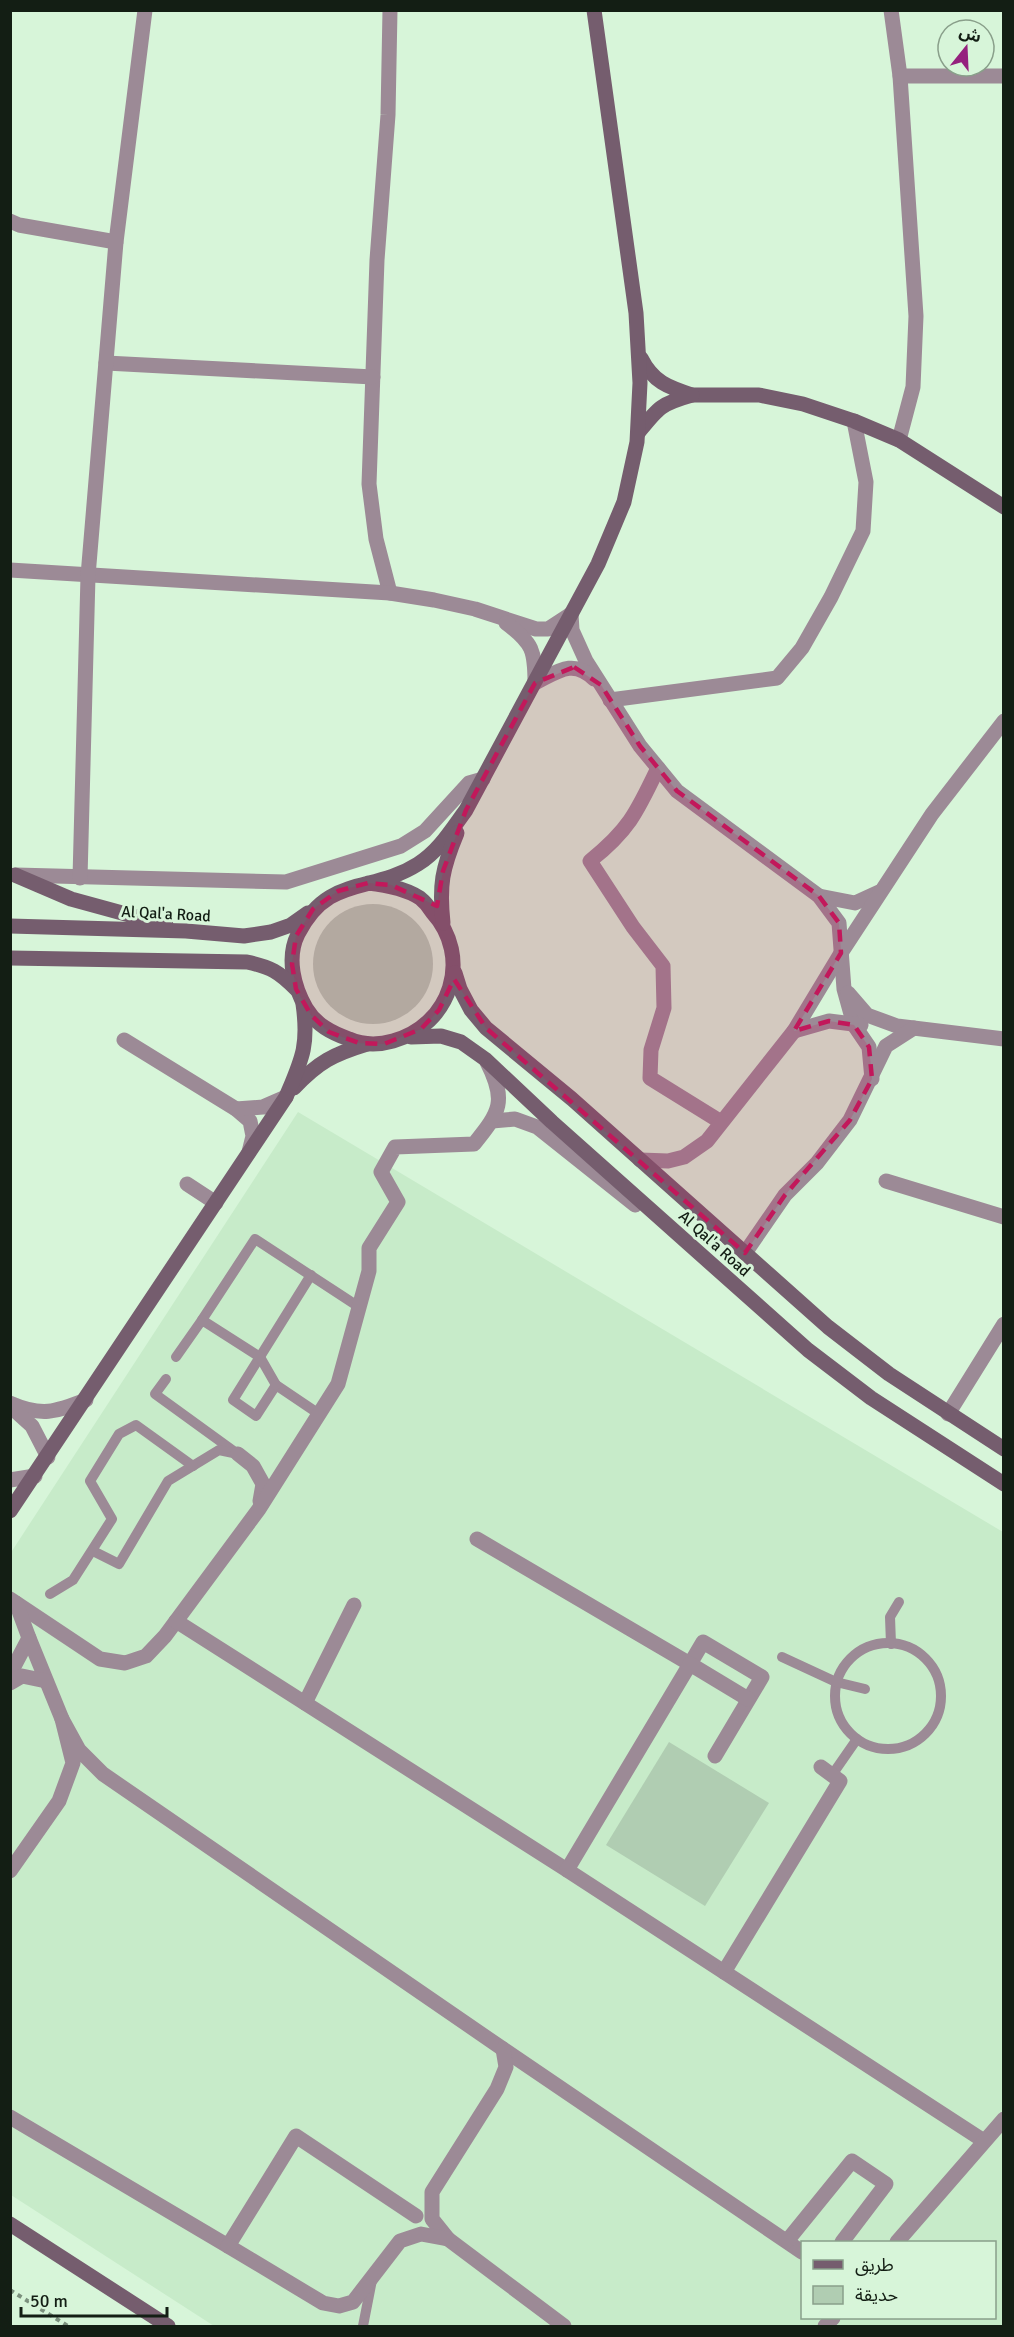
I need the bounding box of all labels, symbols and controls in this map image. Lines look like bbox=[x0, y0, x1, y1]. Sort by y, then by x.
north arrow bbox=[936, 18, 996, 78]
text: ش bbox=[957, 22, 984, 48]
street label: Al Qal'a Road bbox=[121, 902, 211, 926]
street label: Al Qal'a Road bbox=[674, 1206, 754, 1281]
legend bbox=[801, 2241, 996, 2319]
text: طريق bbox=[855, 2254, 894, 2276]
scale bar bbox=[21, 2280, 166, 2318]
text: حديقة bbox=[855, 2284, 898, 2306]
text: 50 m bbox=[30, 2290, 68, 2312]

